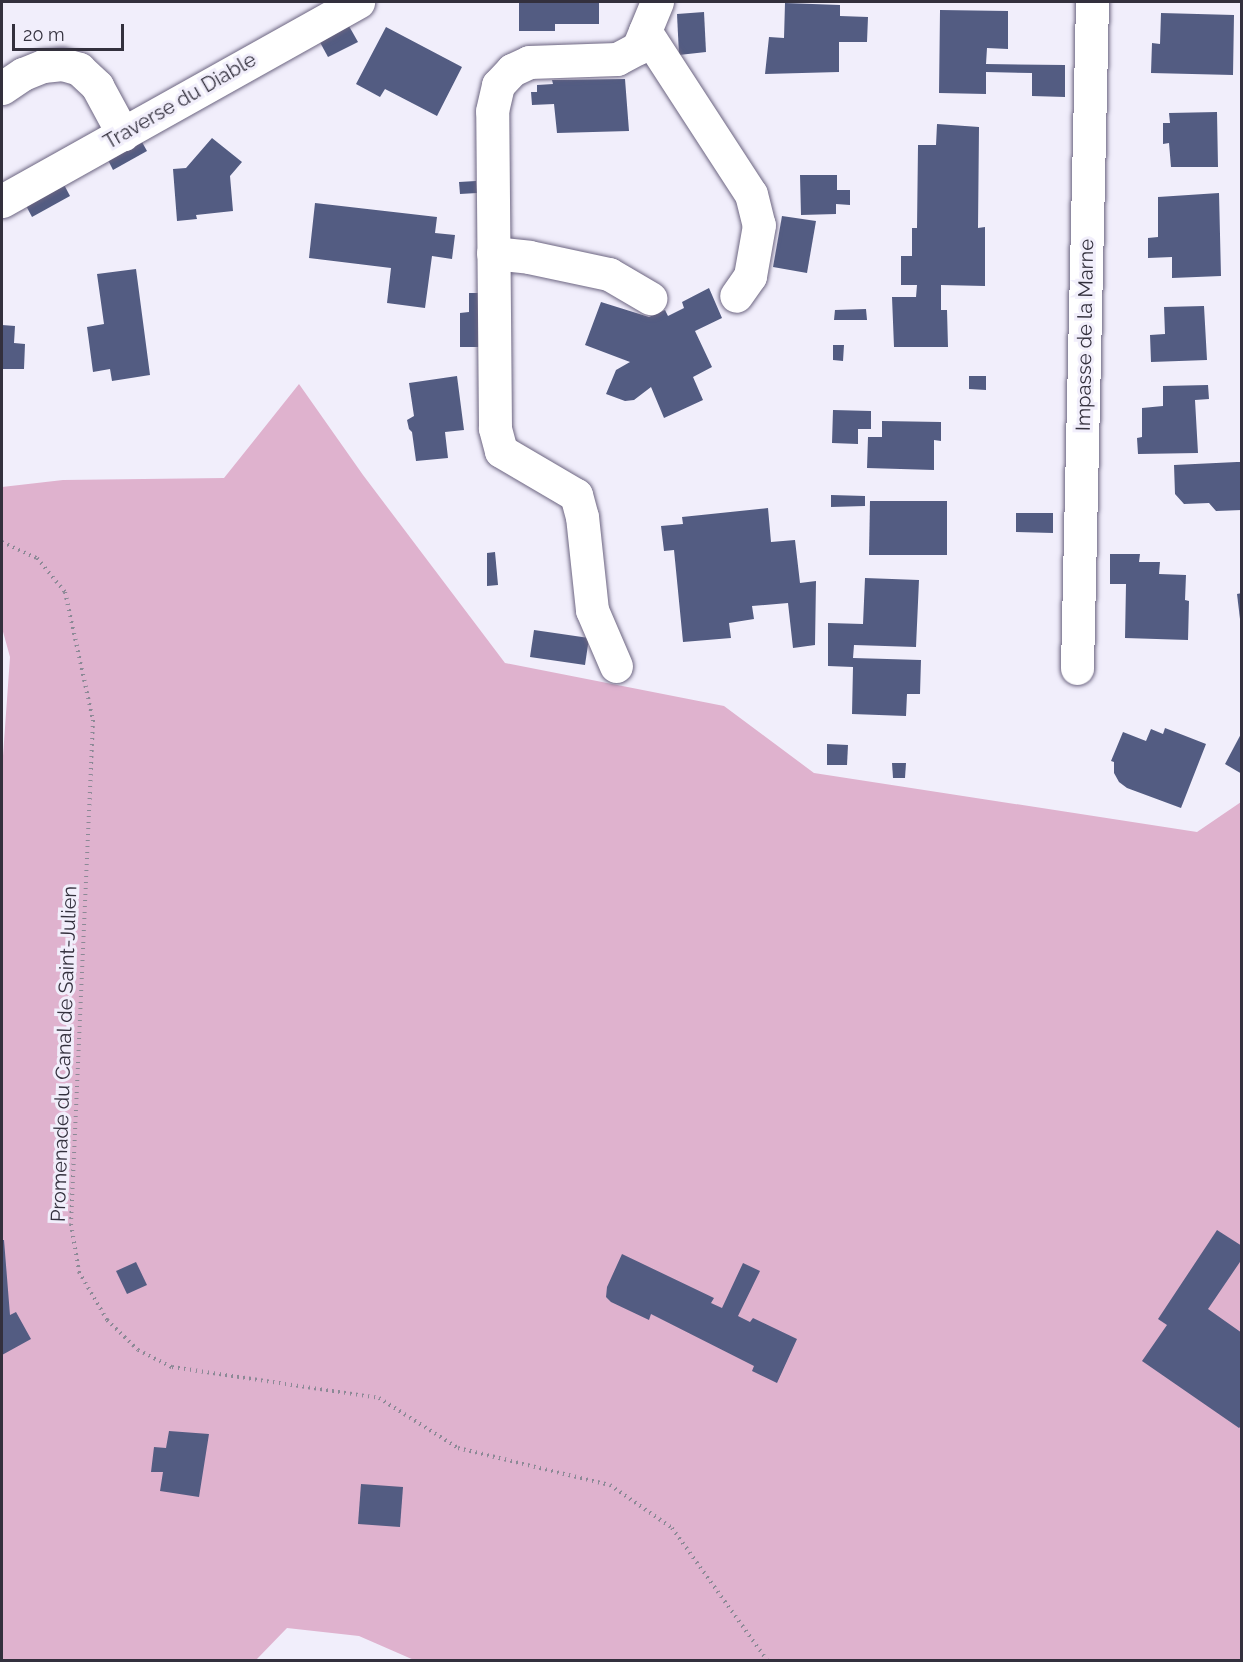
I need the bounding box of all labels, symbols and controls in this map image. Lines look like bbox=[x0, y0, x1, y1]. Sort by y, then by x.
scale bar bbox=[15, 12, 128, 50]
text: 20 m bbox=[23, 24, 65, 45]
street label: Traverse du Diable bbox=[100, 48, 260, 154]
street label: Impasse de la Marne bbox=[1071, 239, 1099, 431]
street label: Promenade du Canal de Saint-Julien bbox=[46, 885, 82, 1223]

